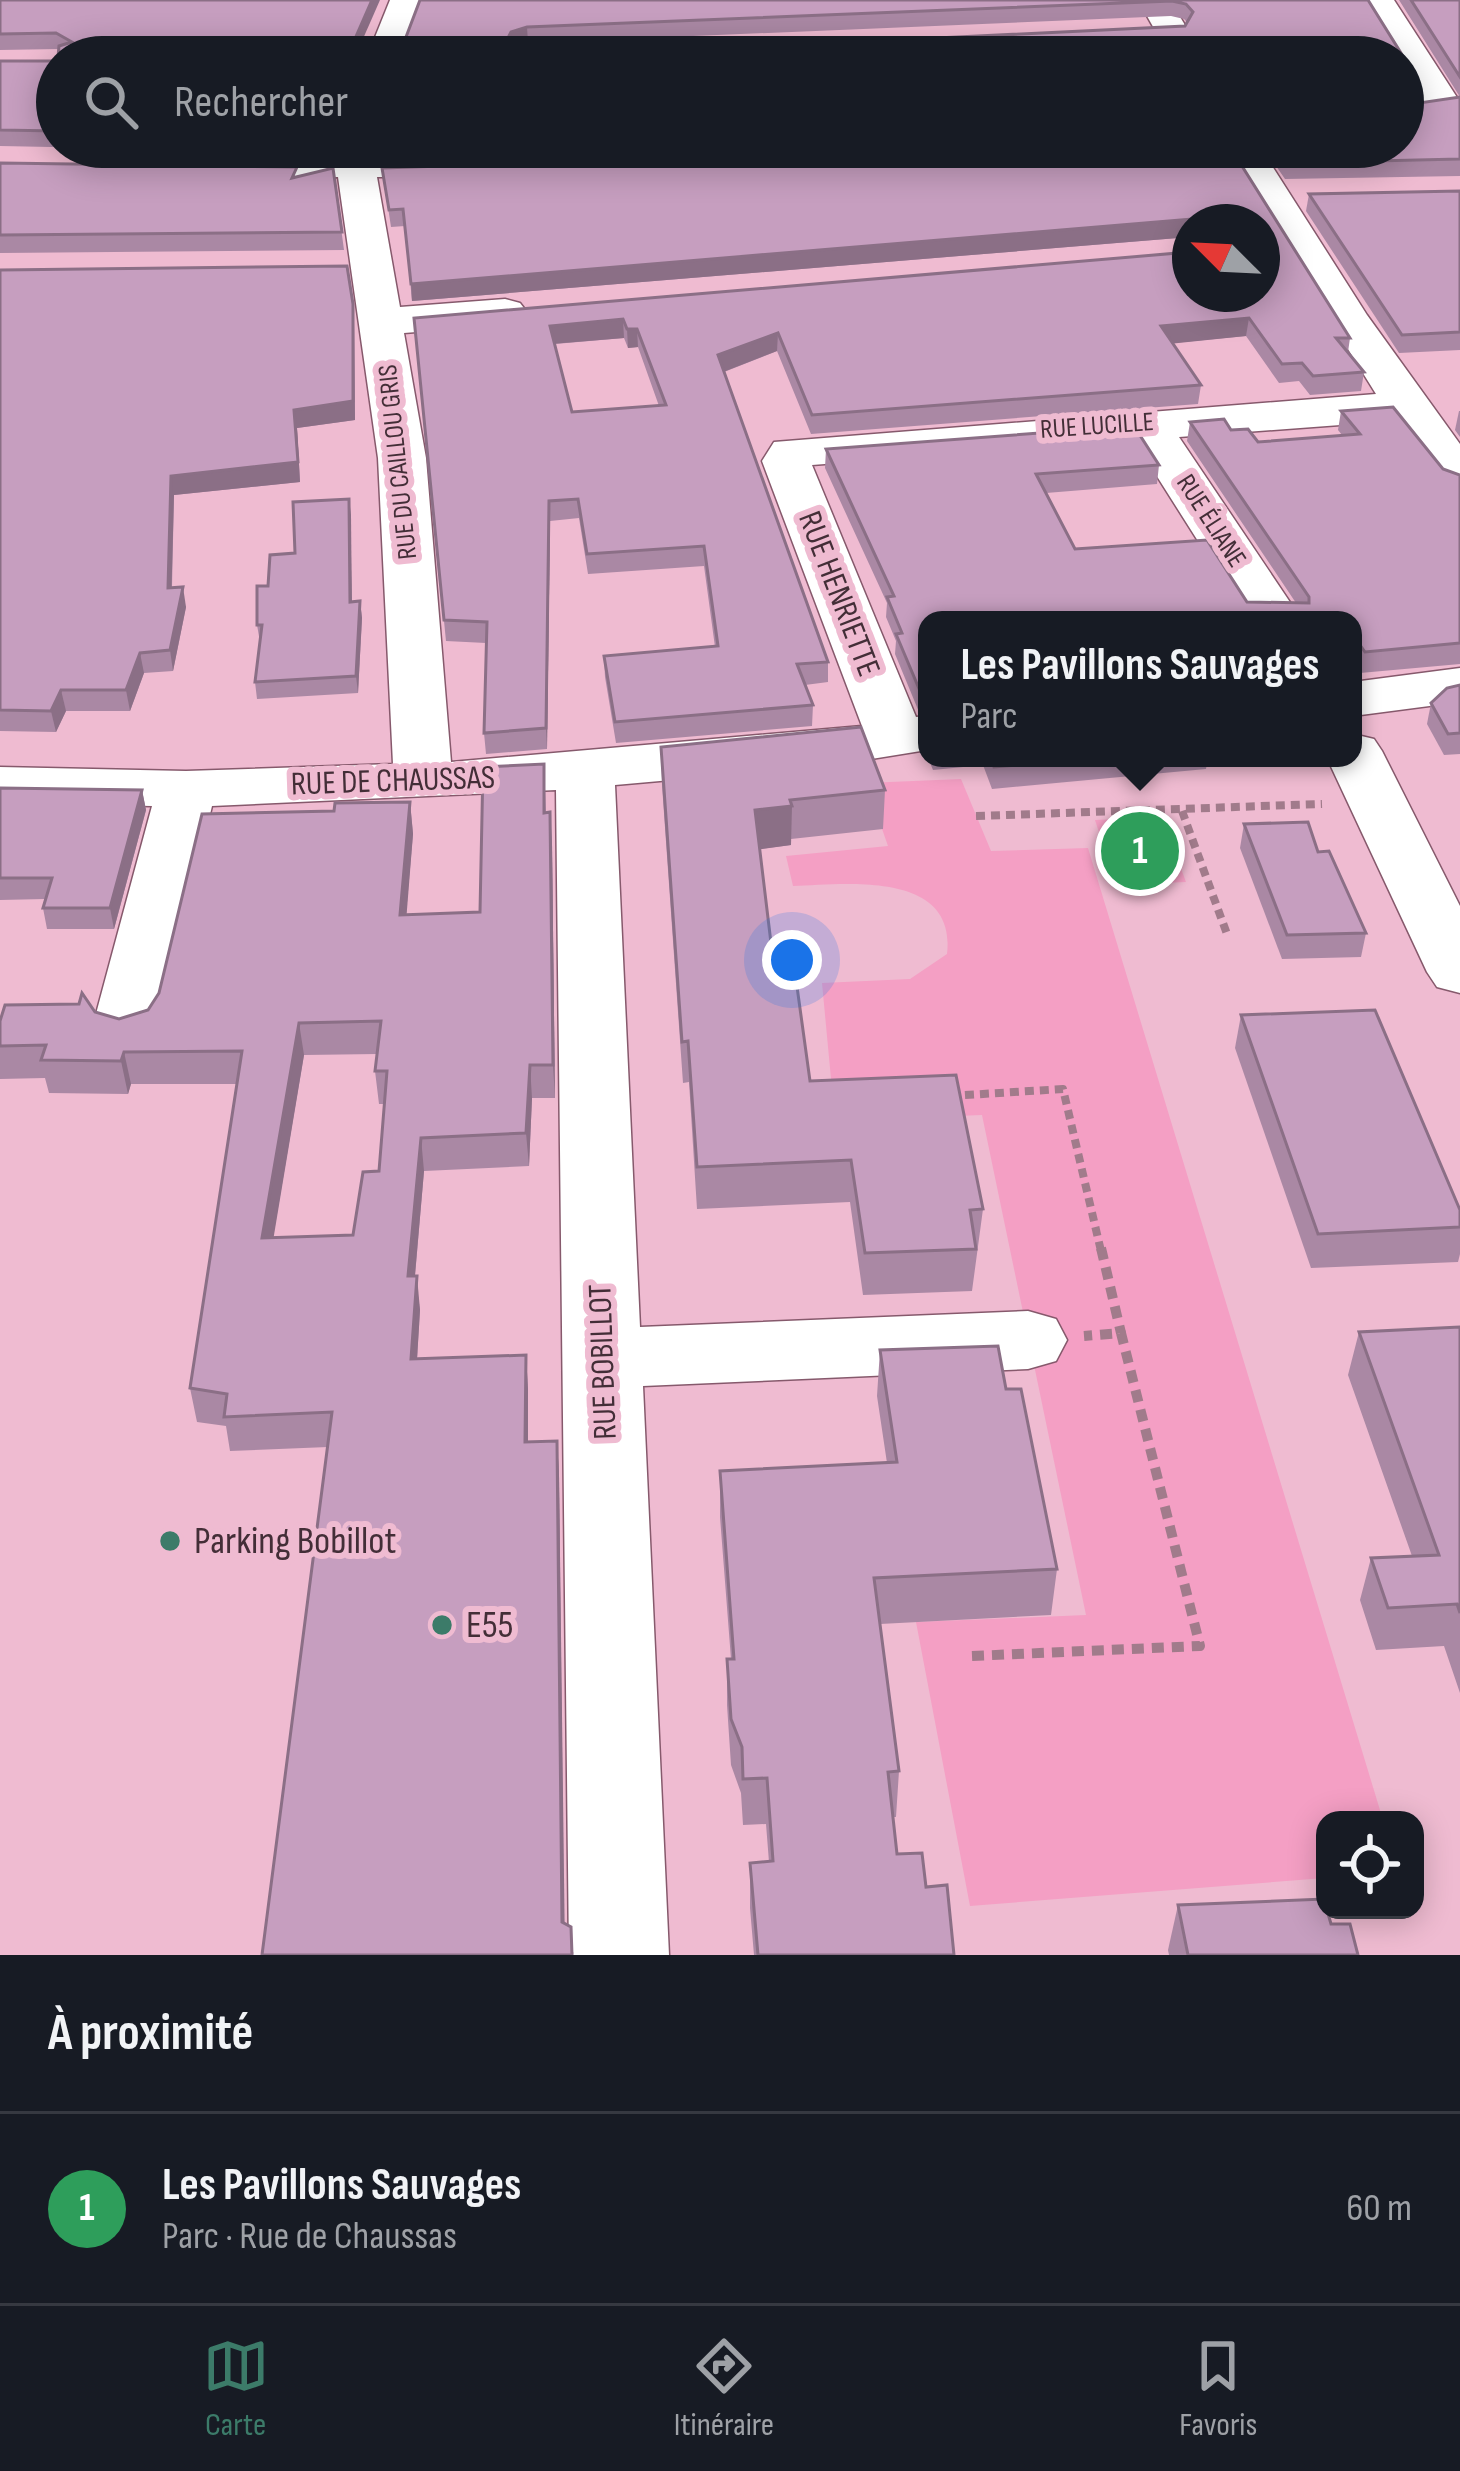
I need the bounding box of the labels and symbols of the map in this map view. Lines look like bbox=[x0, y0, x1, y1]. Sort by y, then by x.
north arrow bbox=[1172, 204, 1280, 312]
street label: RUE DU CAILLOU GRIS bbox=[372, 363, 424, 561]
street label: RUE LUCILLE bbox=[1039, 406, 1155, 446]
street label: RUE ÉLIANE bbox=[1169, 469, 1253, 573]
street label: RUE HENRIETTE bbox=[789, 506, 889, 682]
street label: RUE DE CHAUSSAS bbox=[290, 757, 496, 805]
pin: 1 bbox=[1101, 806, 1179, 896]
your location bbox=[762, 930, 822, 990]
street label: RUE BOBILLOT bbox=[580, 1284, 626, 1440]
place label: Parking Bobillot bbox=[194, 1518, 396, 1565]
marker: Parking Bobillot bbox=[157, 1528, 183, 1554]
place label: E55 bbox=[466, 1602, 513, 1649]
marker: E55 bbox=[429, 1612, 455, 1638]

